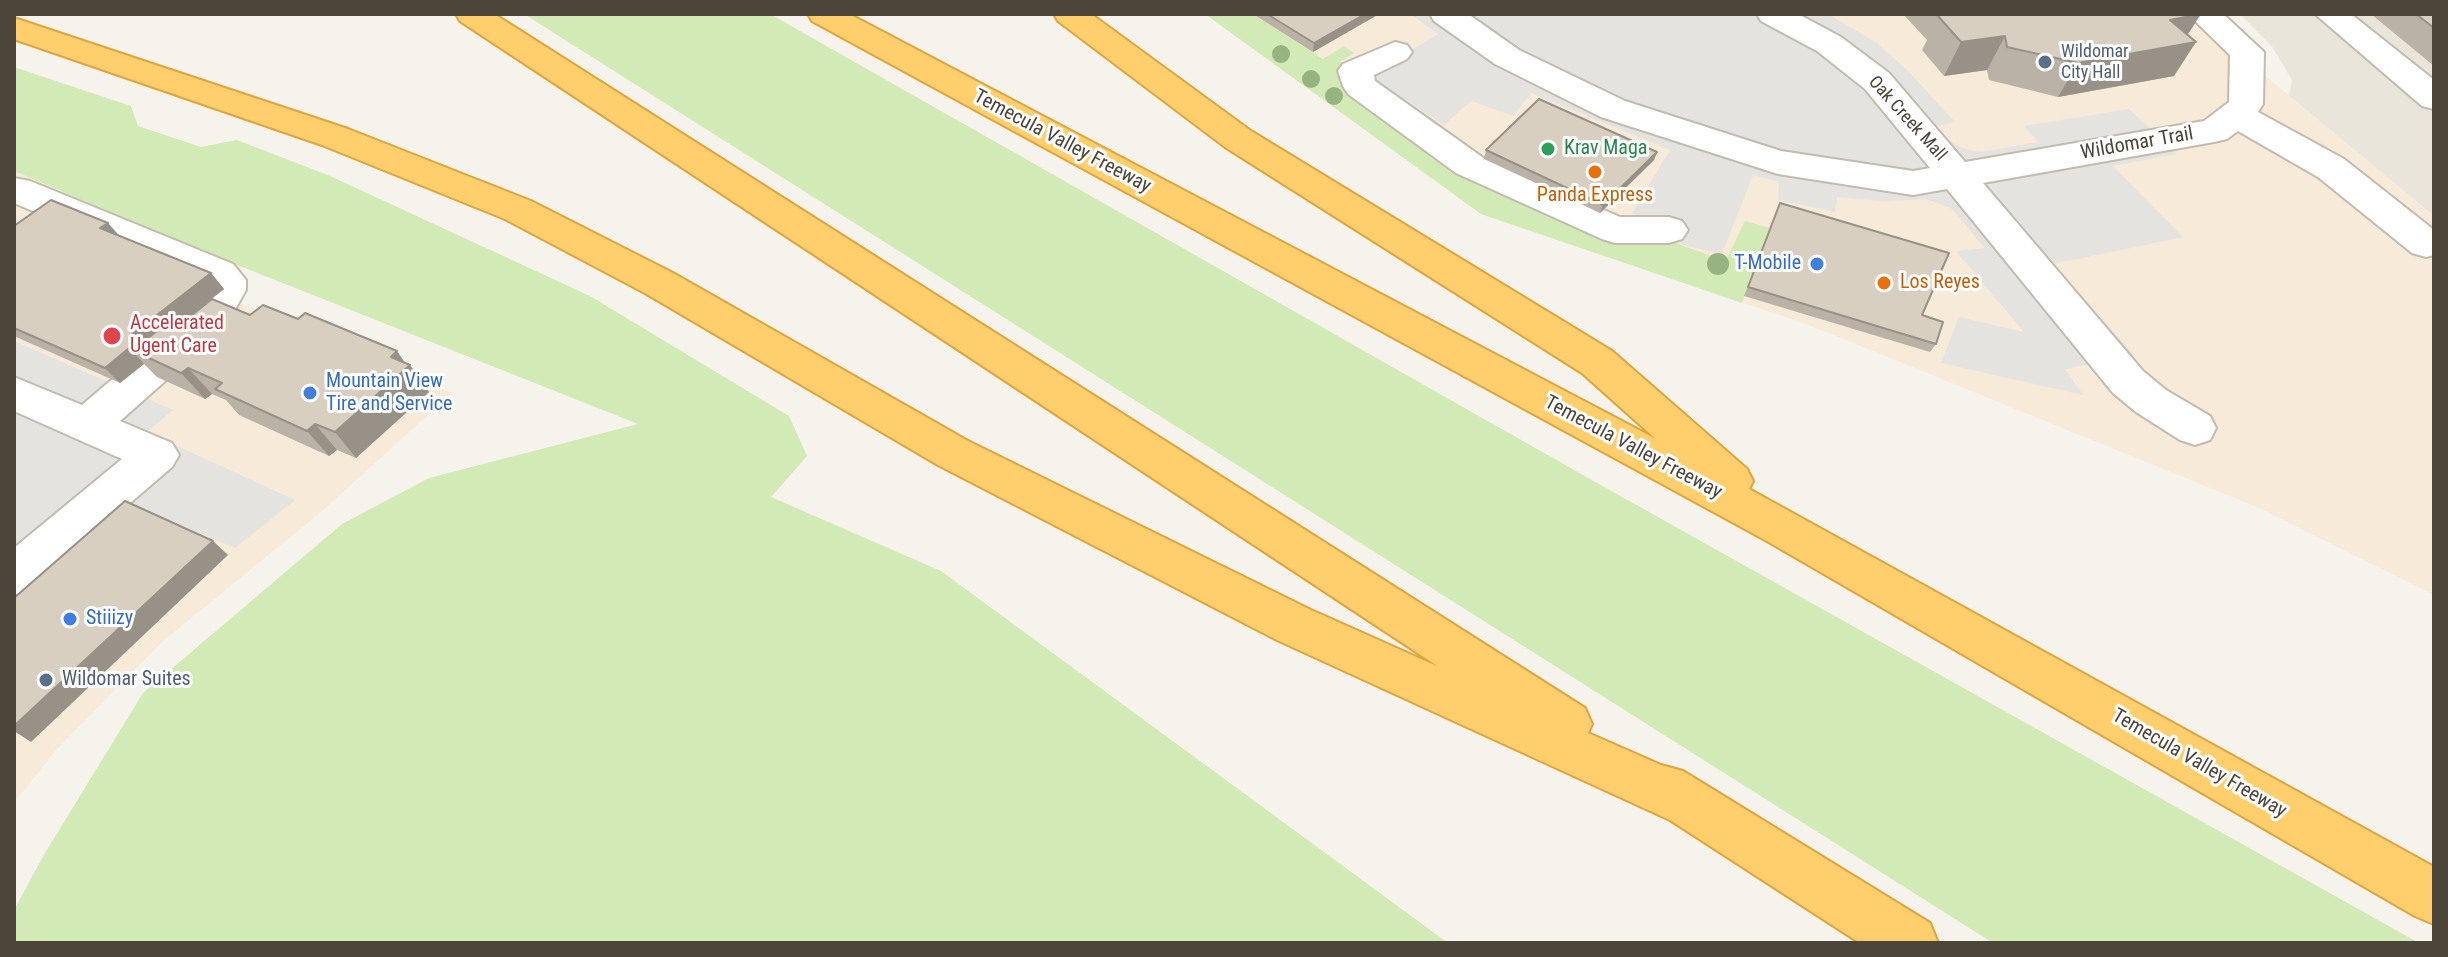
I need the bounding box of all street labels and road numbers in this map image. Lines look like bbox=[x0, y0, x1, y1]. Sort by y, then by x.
street label: Oak Creek Mall bbox=[1863, 72, 1951, 166]
street label: Temecula Valley Freeway bbox=[969, 85, 1155, 199]
street label: Wildomar Trail bbox=[2079, 122, 2195, 166]
street label: Temecula Valley Freeway bbox=[1540, 391, 1726, 505]
street label: Temecula Valley Freeway bbox=[2108, 704, 2290, 824]

